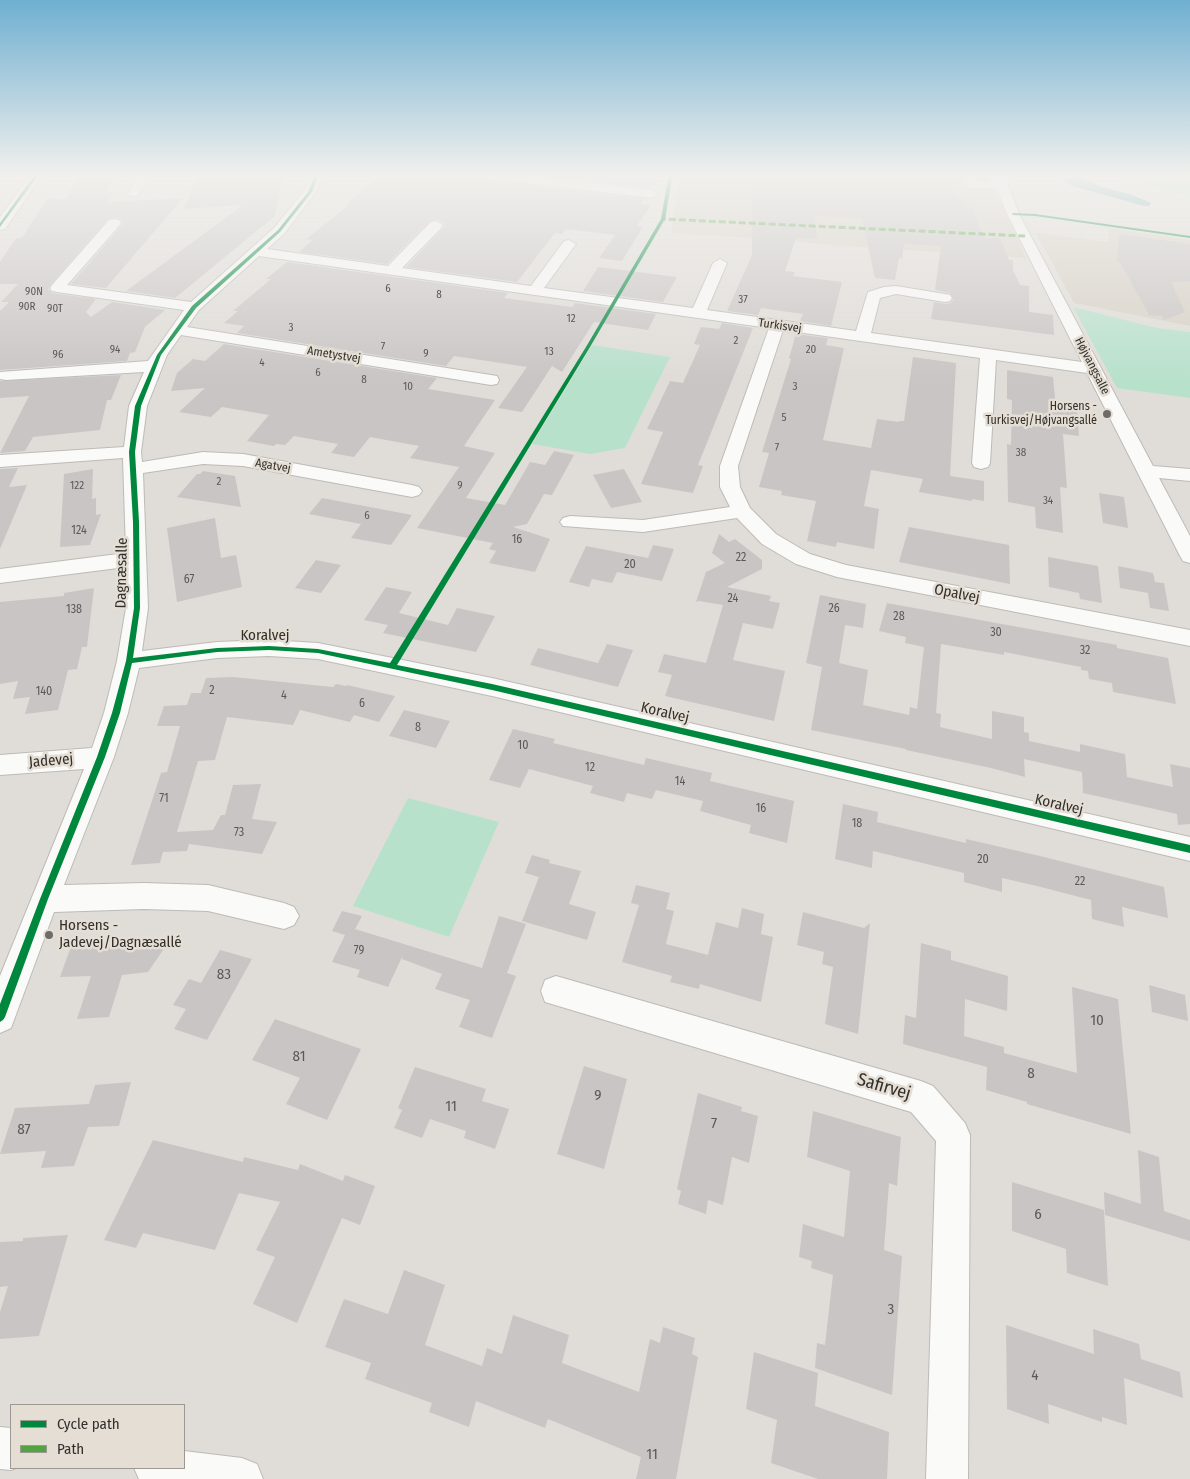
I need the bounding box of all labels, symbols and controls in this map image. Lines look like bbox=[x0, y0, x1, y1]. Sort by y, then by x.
house number: 6 bbox=[385, 282, 391, 296]
house number: 90N bbox=[25, 285, 43, 299]
house number: 8 bbox=[436, 288, 442, 302]
house number: 37 bbox=[738, 293, 748, 307]
house number: 90R bbox=[18, 300, 36, 314]
house number: 90T bbox=[47, 302, 63, 316]
house number: 12 bbox=[566, 312, 576, 326]
street label: Turkisvej bbox=[758, 316, 802, 336]
house number: 3 bbox=[289, 321, 293, 335]
house number: 2 bbox=[734, 334, 738, 348]
street label: Højvangsalle bbox=[1071, 335, 1113, 397]
house number: 7 bbox=[381, 340, 385, 354]
house number: 94 bbox=[110, 343, 120, 357]
house number: 20 bbox=[806, 343, 816, 357]
street label: Ametystvej bbox=[306, 344, 362, 366]
house number: 13 bbox=[544, 345, 554, 359]
house number: 9 bbox=[423, 347, 429, 361]
house number: 96 bbox=[53, 348, 63, 362]
house number: 4 bbox=[259, 356, 265, 370]
house number: 6 bbox=[315, 366, 321, 380]
house number: 8 bbox=[361, 373, 367, 387]
house number: 10 bbox=[403, 380, 413, 394]
house number: 3 bbox=[793, 380, 797, 394]
place label: Horsens - Turkisvej/Højvangsallé bbox=[985, 400, 1097, 428]
marker: Horsens - Turkisvej/Højvangsallé bbox=[1101, 408, 1113, 420]
house number: 5 bbox=[781, 411, 787, 425]
house number: 7 bbox=[775, 441, 779, 455]
house number: 38 bbox=[1016, 446, 1026, 460]
street label: Agatvej bbox=[254, 456, 292, 476]
house number: 2 bbox=[217, 475, 221, 489]
house number: 122 bbox=[70, 479, 84, 493]
house number: 9 bbox=[457, 479, 463, 493]
house number: 34 bbox=[1043, 494, 1053, 508]
house number: 6 bbox=[364, 509, 370, 523]
house number: 124 bbox=[71, 524, 87, 538]
house number: 16 bbox=[512, 533, 522, 547]
street label: Dagnæsalle bbox=[112, 537, 132, 609]
house number: 22 bbox=[736, 551, 746, 565]
house number: 20 bbox=[624, 558, 636, 572]
house number: 67 bbox=[184, 573, 194, 587]
street label: Opalvej bbox=[933, 581, 981, 607]
house number: 24 bbox=[728, 592, 738, 606]
house number: 26 bbox=[828, 602, 840, 616]
house number: 138 bbox=[66, 603, 82, 617]
house number: 28 bbox=[893, 610, 905, 624]
house number: 30 bbox=[990, 626, 1002, 640]
street label: Koralvej bbox=[240, 627, 290, 645]
house number: 32 bbox=[1080, 644, 1090, 658]
house number: 2 bbox=[209, 684, 215, 698]
house number: 140 bbox=[36, 685, 52, 699]
house number: 4 bbox=[281, 689, 287, 703]
house number: 6 bbox=[359, 697, 365, 711]
street label: Koralvej bbox=[639, 699, 691, 727]
house number: 8 bbox=[415, 721, 421, 735]
house number: 10 bbox=[518, 739, 528, 753]
street label: Jadevej bbox=[28, 750, 74, 772]
house number: 12 bbox=[585, 761, 595, 775]
house number: 14 bbox=[675, 775, 685, 789]
street label: Koralvej bbox=[1033, 791, 1085, 819]
house number: 71 bbox=[159, 792, 169, 806]
house number: 16 bbox=[756, 802, 766, 816]
house number: 18 bbox=[852, 817, 862, 831]
house number: 73 bbox=[234, 826, 244, 840]
house number: 20 bbox=[977, 853, 989, 867]
house number: 22 bbox=[1075, 875, 1085, 889]
place label: Horsens - Jadevej/Dagnæsallé bbox=[59, 917, 182, 952]
marker: Horsens - Jadevej/Dagnæsallé bbox=[43, 929, 55, 941]
house number: 79 bbox=[354, 944, 364, 958]
house number: 83 bbox=[217, 966, 231, 984]
house number: 10 bbox=[1090, 1012, 1104, 1030]
house number: 81 bbox=[293, 1048, 305, 1066]
house number: 8 bbox=[1027, 1065, 1035, 1083]
street label: Safirvej bbox=[855, 1069, 913, 1105]
house number: 9 bbox=[594, 1087, 602, 1105]
house number: 11 bbox=[445, 1098, 457, 1116]
house number: 7 bbox=[711, 1115, 717, 1133]
house number: 87 bbox=[17, 1121, 31, 1139]
house number: 6 bbox=[1034, 1206, 1042, 1224]
house number: 3 bbox=[888, 1301, 894, 1319]
house number: 4 bbox=[1031, 1367, 1039, 1385]
legend bbox=[10, 1404, 185, 1469]
text: Cycle path bbox=[57, 1415, 120, 1433]
text: Path bbox=[57, 1440, 84, 1458]
house number: 11 bbox=[646, 1446, 658, 1464]

